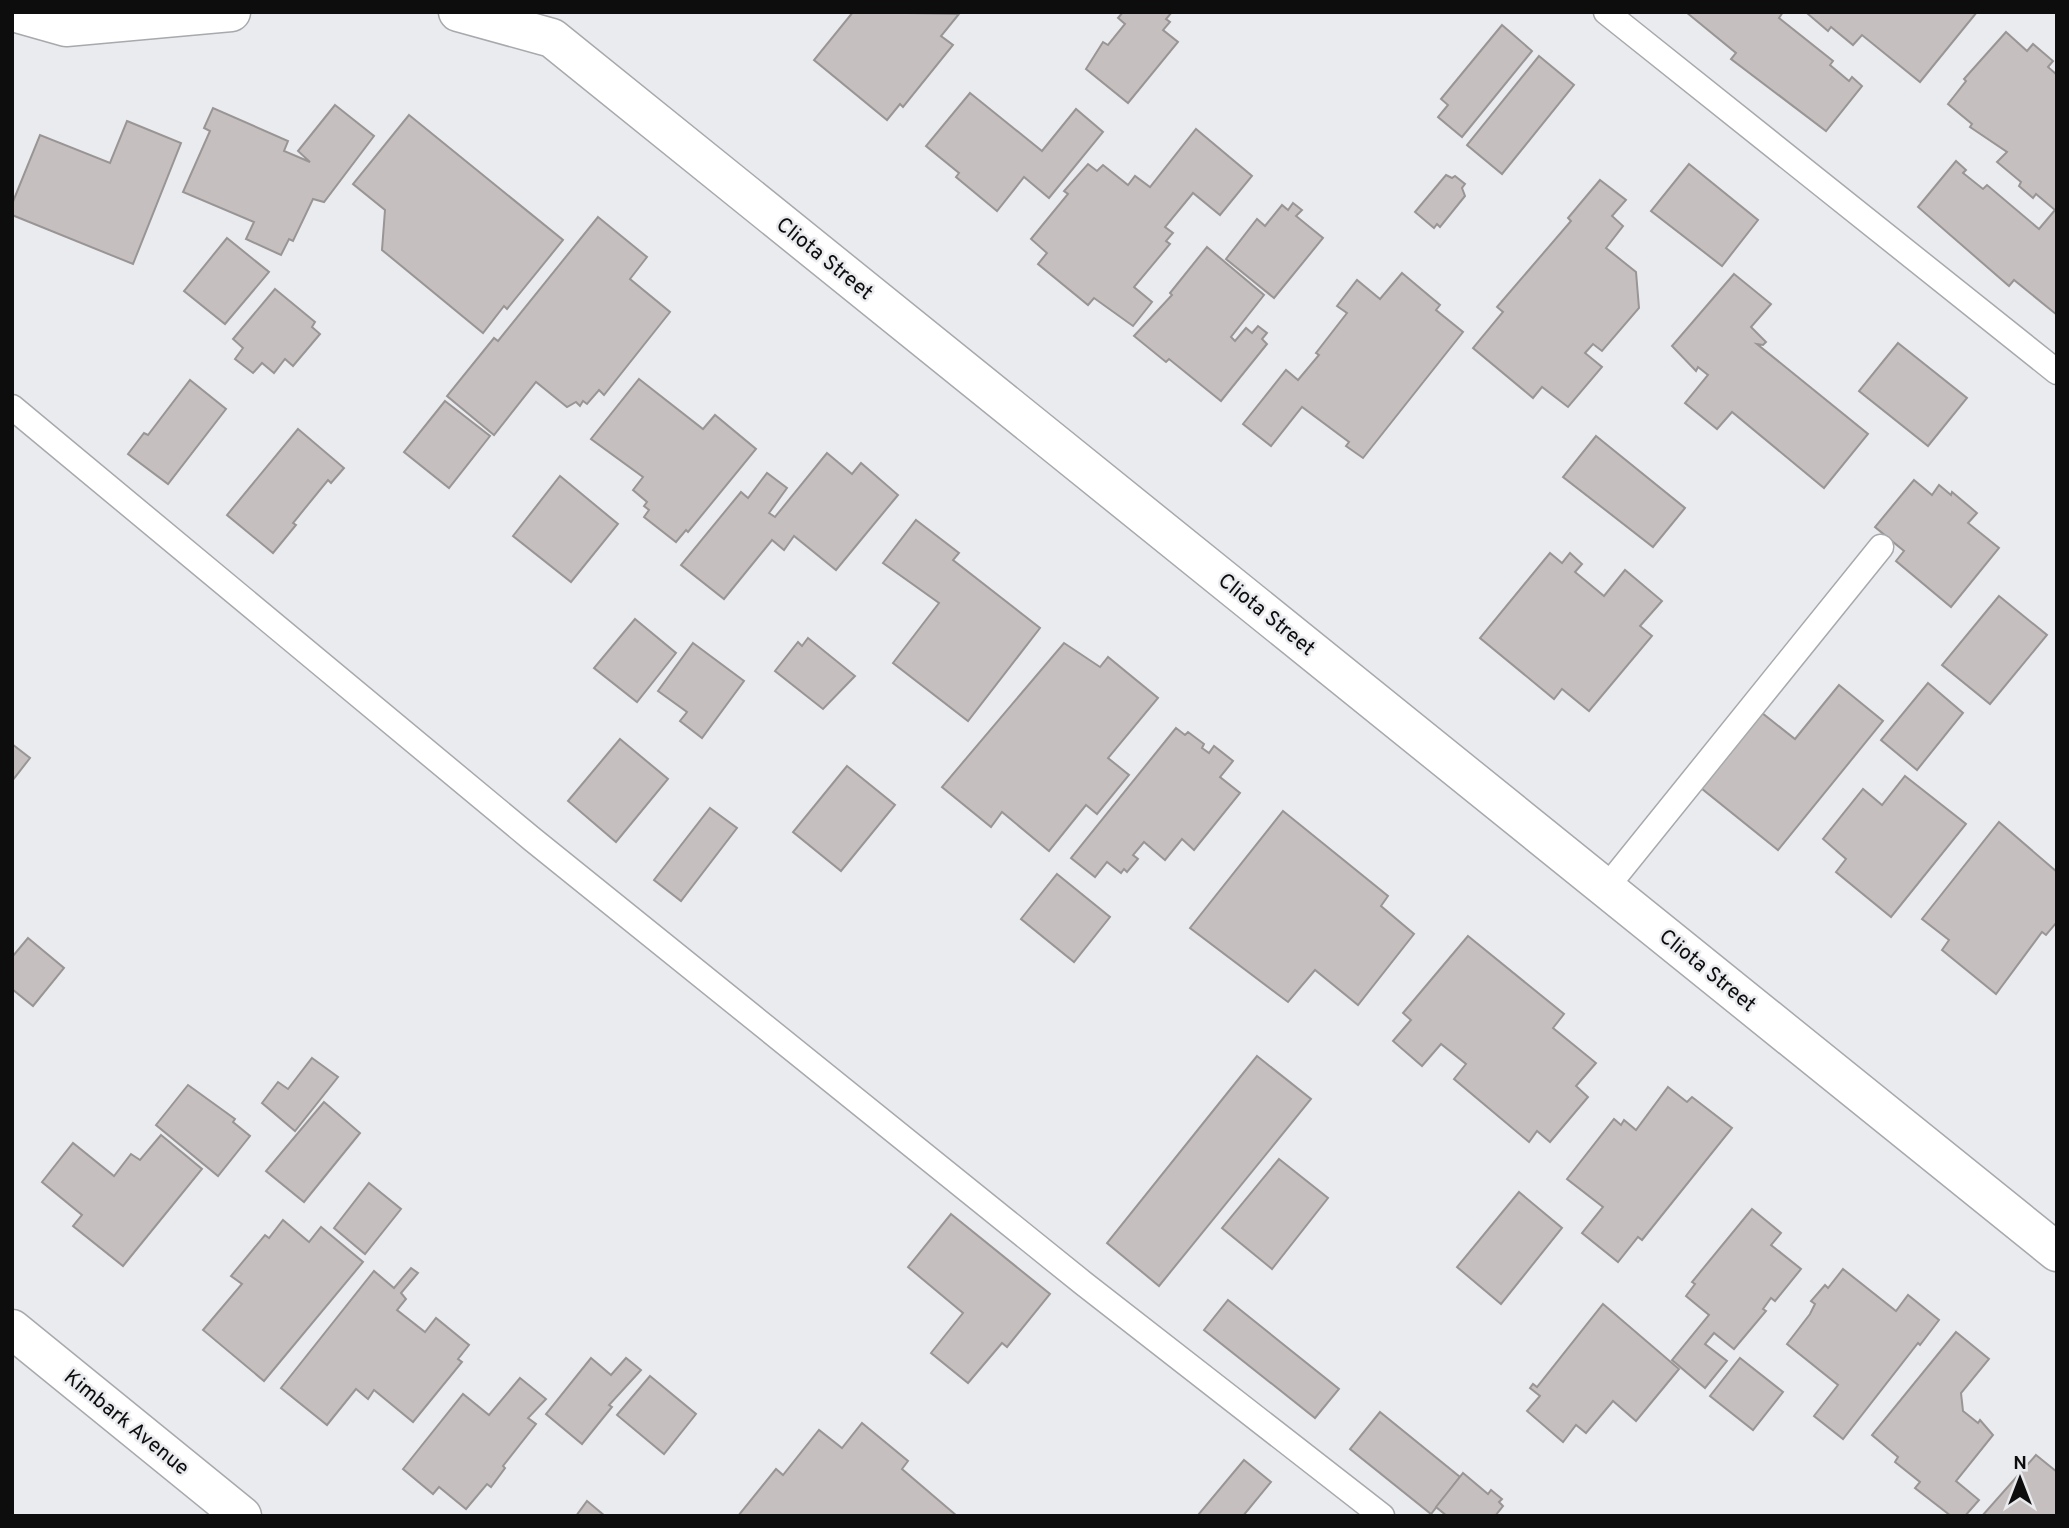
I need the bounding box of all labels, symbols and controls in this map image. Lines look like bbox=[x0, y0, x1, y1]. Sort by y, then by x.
street label: Cliota Street bbox=[770, 212, 878, 307]
street label: Cliota Street bbox=[1212, 568, 1320, 663]
street label: Cliota Street bbox=[1653, 924, 1761, 1019]
street label: Kimbark Avenue bbox=[58, 1364, 194, 1482]
north arrow bbox=[1985, 1444, 2055, 1514]
text: N bbox=[2013, 1452, 2027, 1476]

